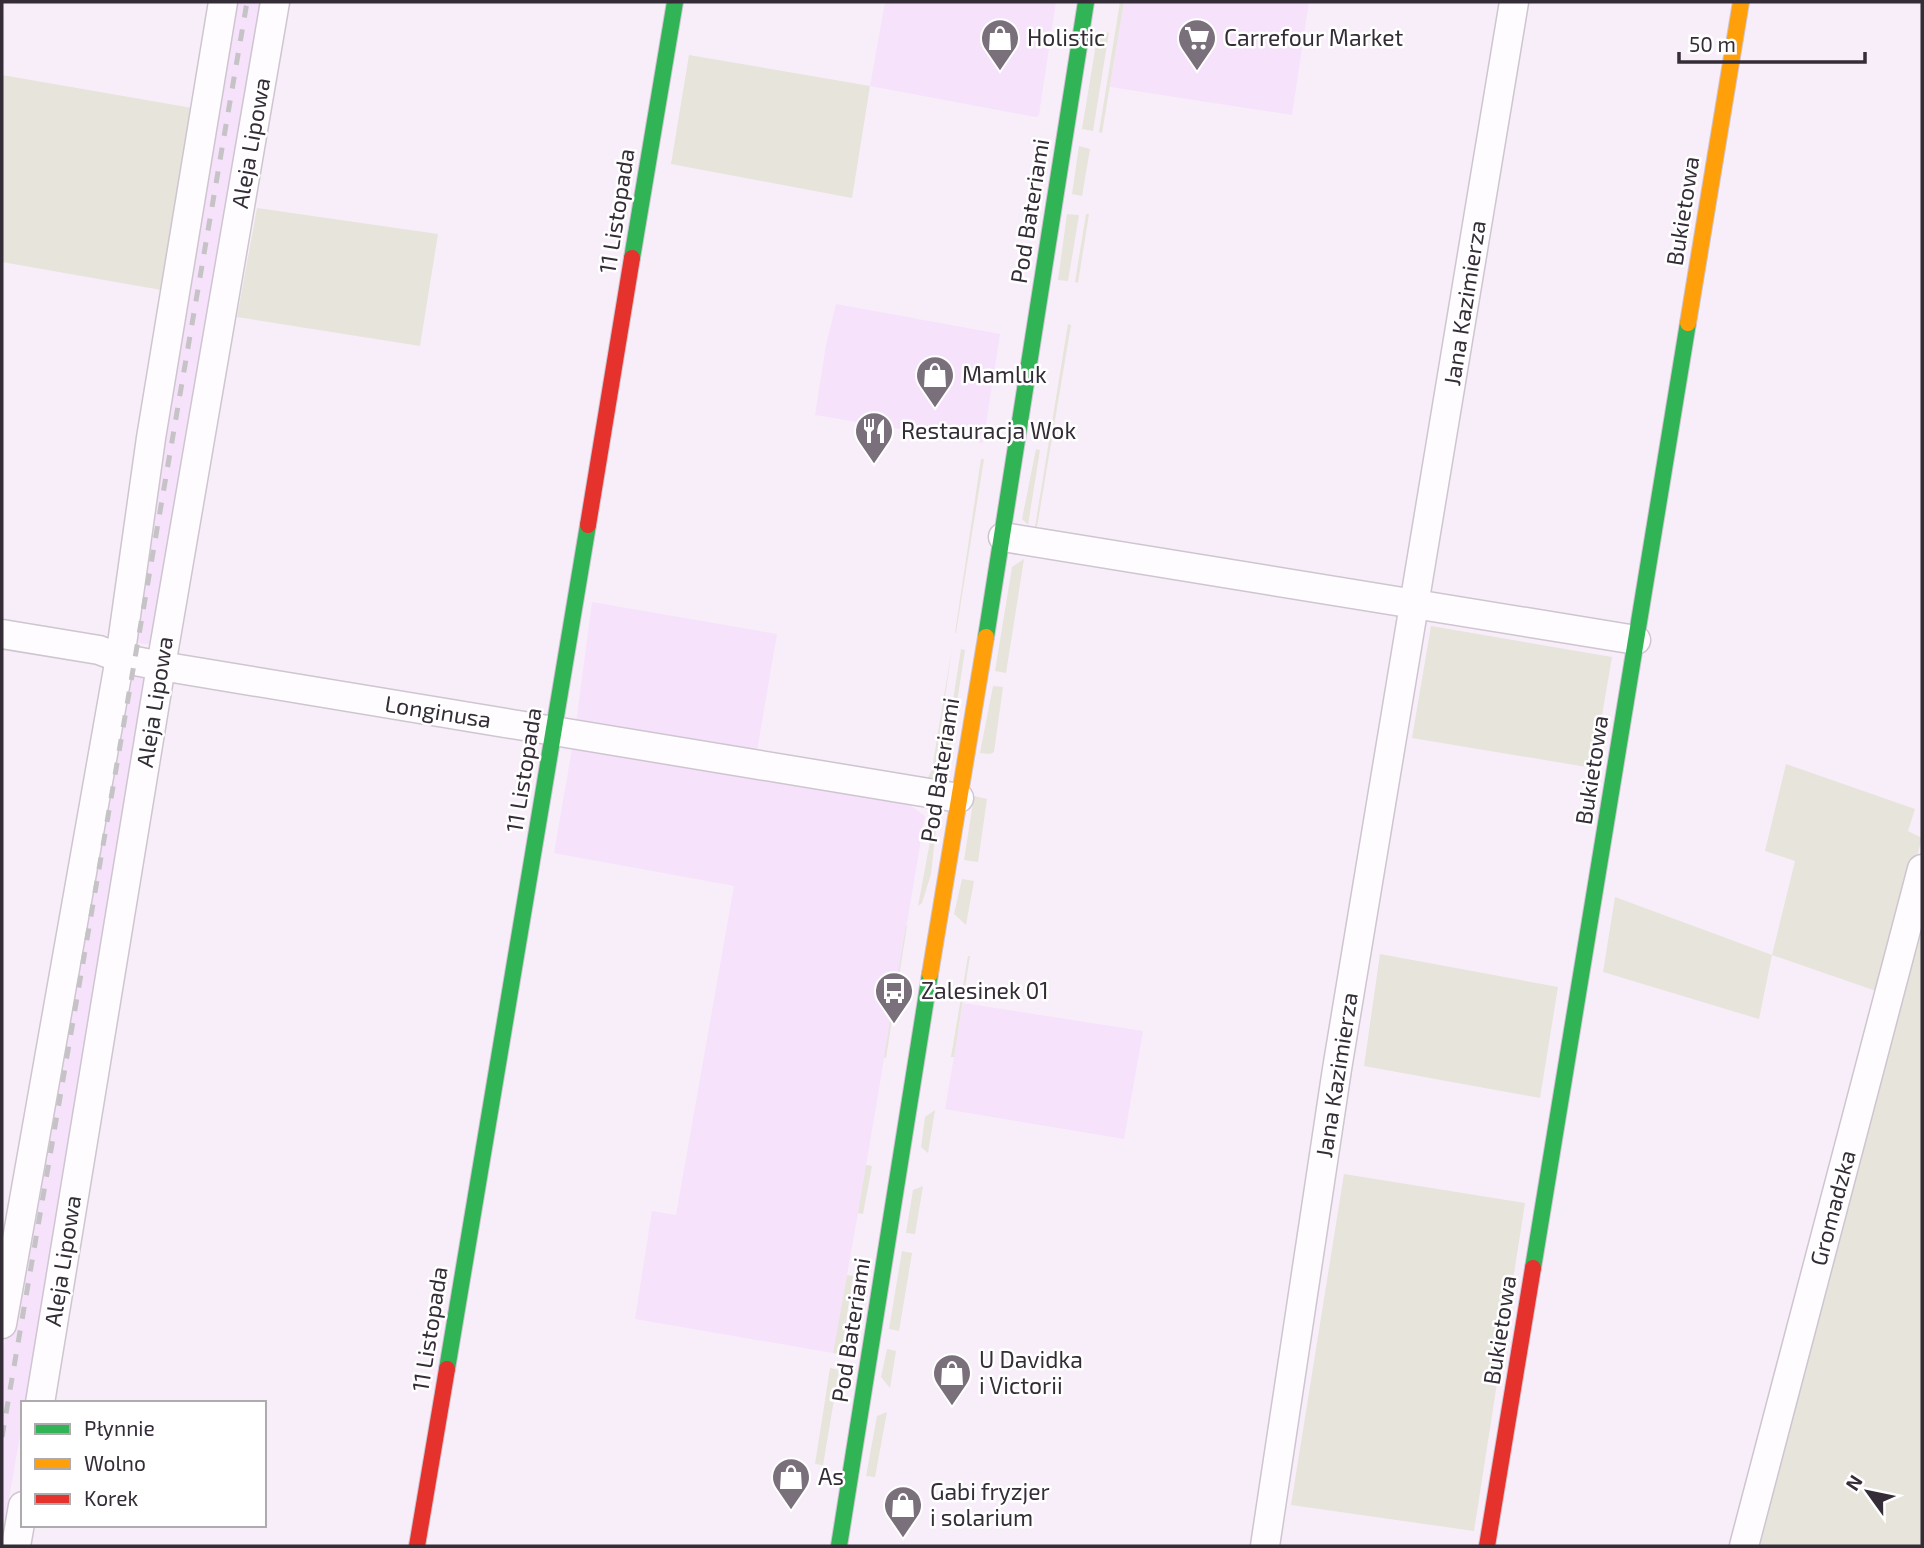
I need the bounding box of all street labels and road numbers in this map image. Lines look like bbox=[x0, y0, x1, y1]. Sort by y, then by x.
street label: Aleja Lipowa bbox=[225, 75, 275, 210]
street label: Pod Bateriami bbox=[1004, 136, 1054, 285]
street label: 11 Listopada bbox=[592, 146, 640, 275]
street label: Bukietowa bbox=[1660, 154, 1704, 268]
street label: Jana Kazimierza bbox=[1437, 218, 1491, 388]
street label: Aleja Lipowa bbox=[130, 634, 178, 769]
street label: Longinusa bbox=[383, 689, 493, 733]
street label: Pod Bateriami bbox=[914, 695, 964, 844]
street label: 11 Listopada bbox=[499, 705, 547, 834]
street label: Bukietowa bbox=[1569, 713, 1613, 827]
street label: Jana Kazimierza bbox=[1309, 990, 1363, 1160]
street label: Gromadzka bbox=[1803, 1147, 1861, 1269]
street label: Aleja Lipowa bbox=[38, 1193, 86, 1328]
street label: Pod Bateriami bbox=[825, 1255, 875, 1404]
street label: 11 Listopada bbox=[405, 1264, 453, 1393]
street label: Bukietowa bbox=[1477, 1273, 1521, 1387]

